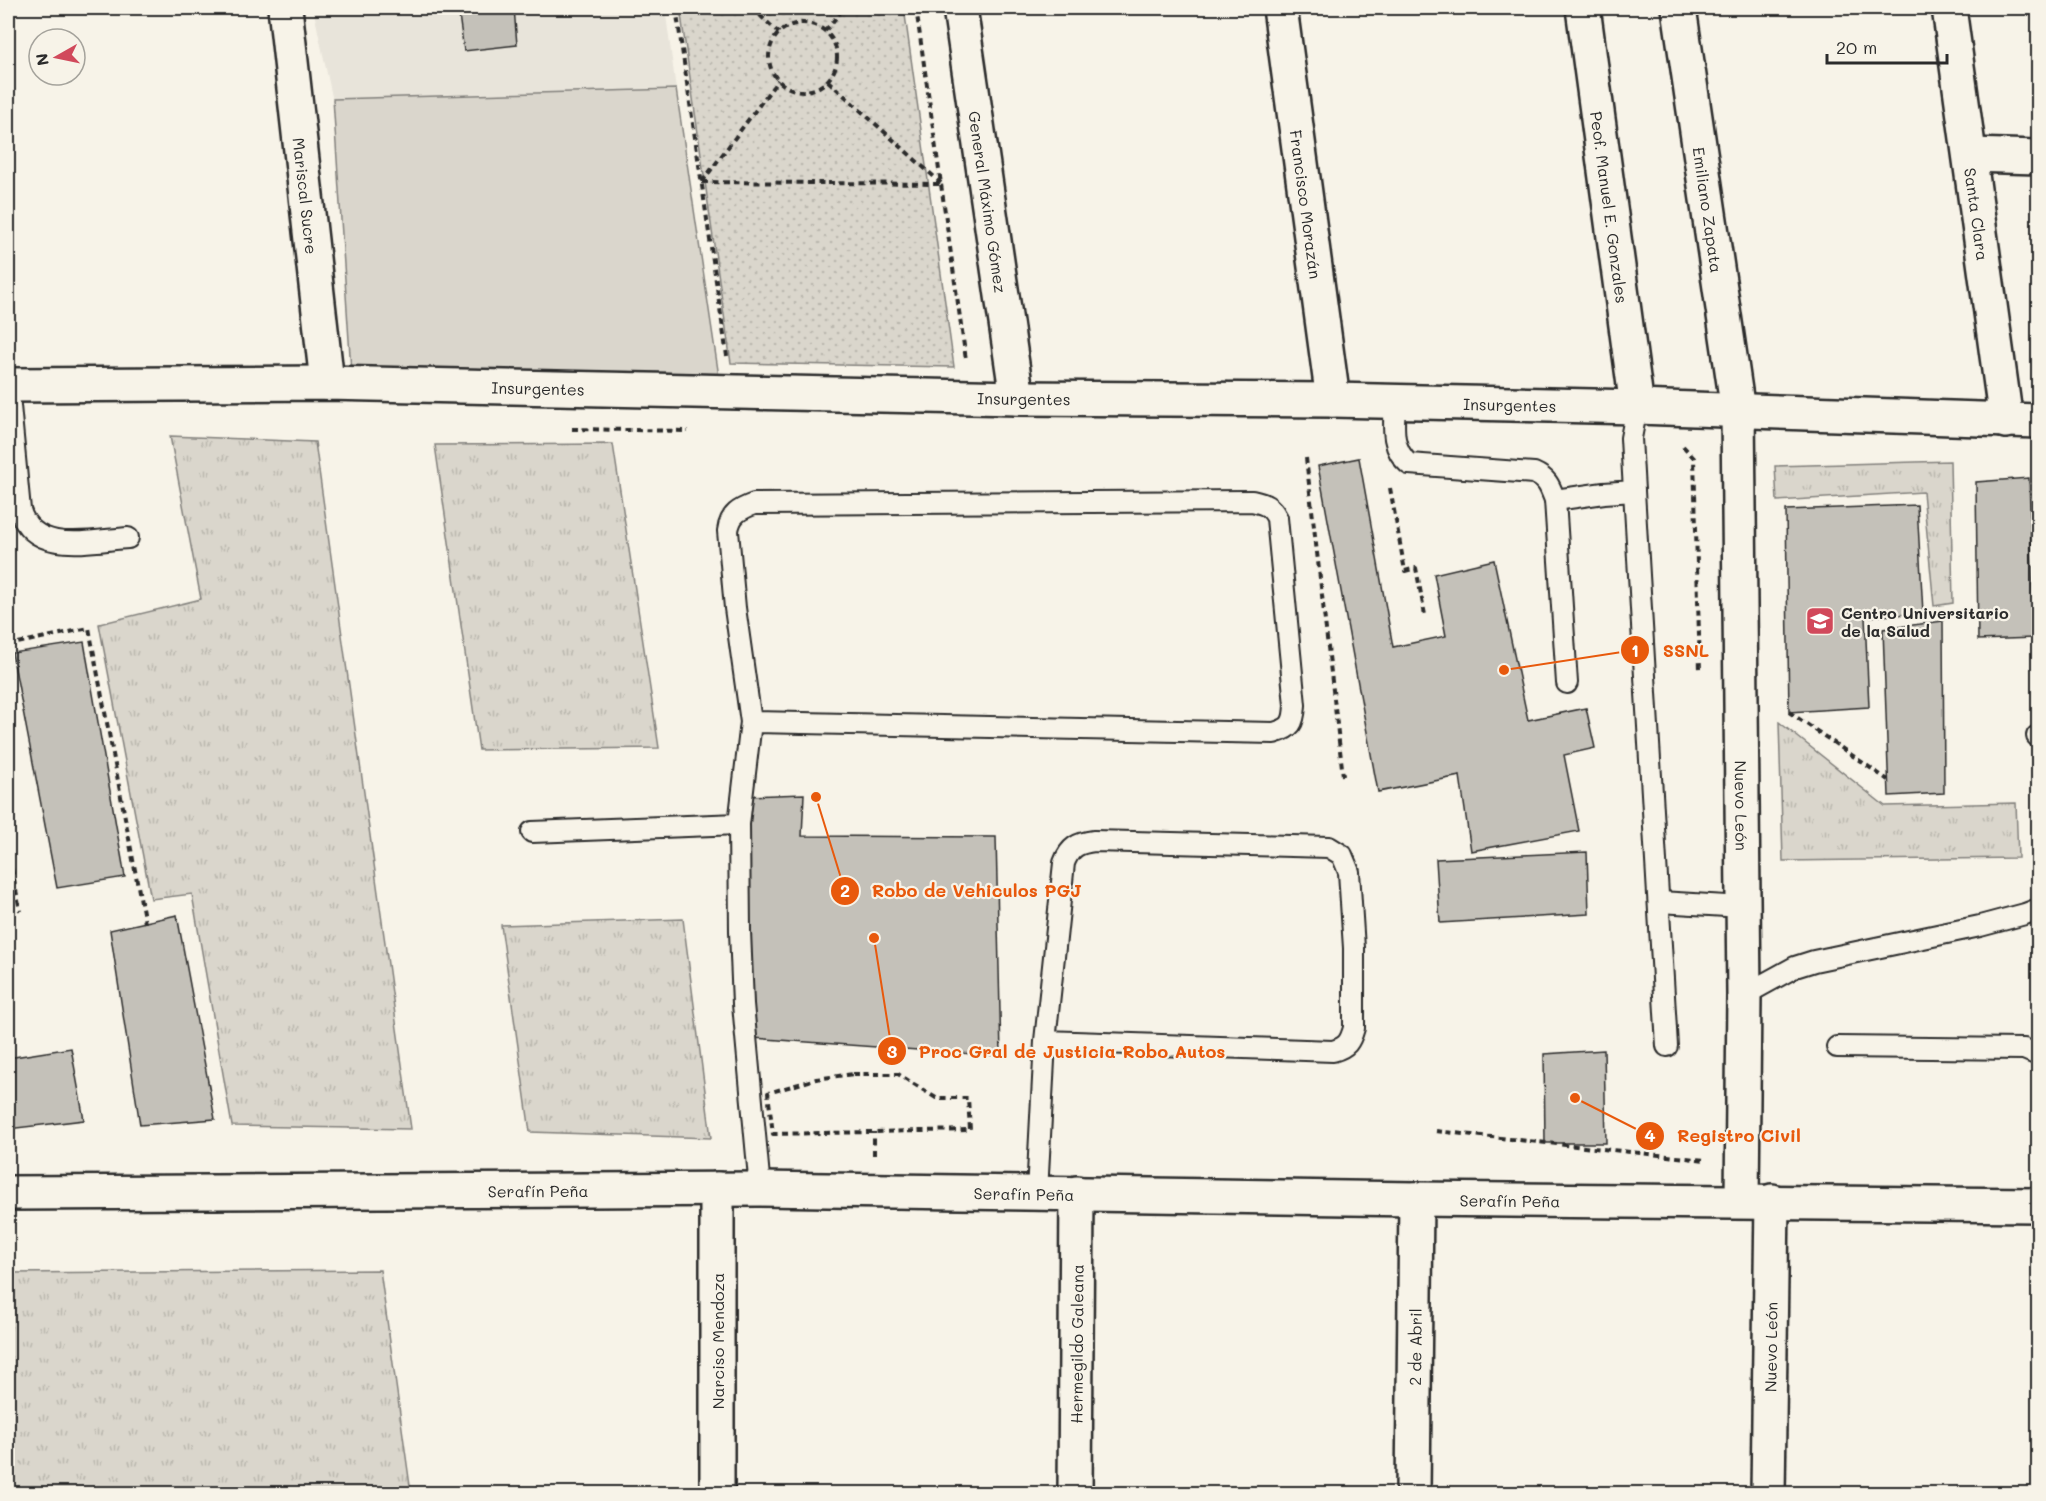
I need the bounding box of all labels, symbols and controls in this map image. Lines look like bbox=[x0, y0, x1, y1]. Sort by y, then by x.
north arrow bbox=[27, 27, 87, 87]
scale bar bbox=[1827, 27, 1947, 65]
text: 20 m bbox=[1836, 35, 1877, 59]
text: N bbox=[30, 52, 53, 67]
street label: General Máximo Gómez bbox=[965, 109, 1012, 295]
street label: Peof. Manuel E. Gonzales bbox=[1587, 110, 1633, 305]
street label: Francisco Morazán bbox=[1286, 128, 1327, 280]
street label: Mariscal Sucre bbox=[289, 136, 323, 255]
street label: Emiliano Zapata bbox=[1689, 146, 1728, 274]
street label: Santa Clara bbox=[1961, 166, 1994, 262]
street label: Insurgentes bbox=[491, 376, 585, 399]
street label: Insurgentes bbox=[977, 387, 1071, 409]
street label: Insurgentes bbox=[1463, 392, 1557, 416]
place label: Centro Universitario de la Salud bbox=[1841, 602, 2009, 641]
school or university icon: Centro Universitario de la Salud bbox=[1804, 605, 1836, 637]
callout: SSNL bbox=[1620, 632, 1721, 668]
text: 1 bbox=[1631, 638, 1639, 662]
text: SSNL bbox=[1663, 638, 1709, 662]
street label: Nuevo León bbox=[1731, 760, 1753, 851]
callout: Robo de Vehiculos PGJ bbox=[830, 873, 1095, 909]
text: 2 bbox=[840, 878, 850, 902]
text: Robo de Vehiculos PGJ bbox=[872, 878, 1082, 902]
callout: Proc Gral de Justicia Robo Autos bbox=[877, 1033, 1238, 1069]
text: 3 bbox=[887, 1039, 898, 1063]
text: Proc Gral de Justicia Robo Autos bbox=[919, 1039, 1225, 1063]
callout: Registro Civil bbox=[1635, 1118, 1813, 1154]
text: 4 bbox=[1644, 1123, 1656, 1147]
text: Registro Civil bbox=[1677, 1123, 1801, 1147]
street label: Serafín Peña bbox=[488, 1179, 588, 1201]
street label: Serafín Peña bbox=[973, 1182, 1075, 1204]
street label: Serafín Peña bbox=[1459, 1189, 1560, 1211]
street label: Hermegildo Galeana bbox=[1065, 1264, 1087, 1424]
street label: Narciso Mendoza bbox=[707, 1273, 728, 1409]
street label: Nuevo León bbox=[1759, 1302, 1781, 1392]
street label: 2 de Abril bbox=[1404, 1308, 1425, 1386]

